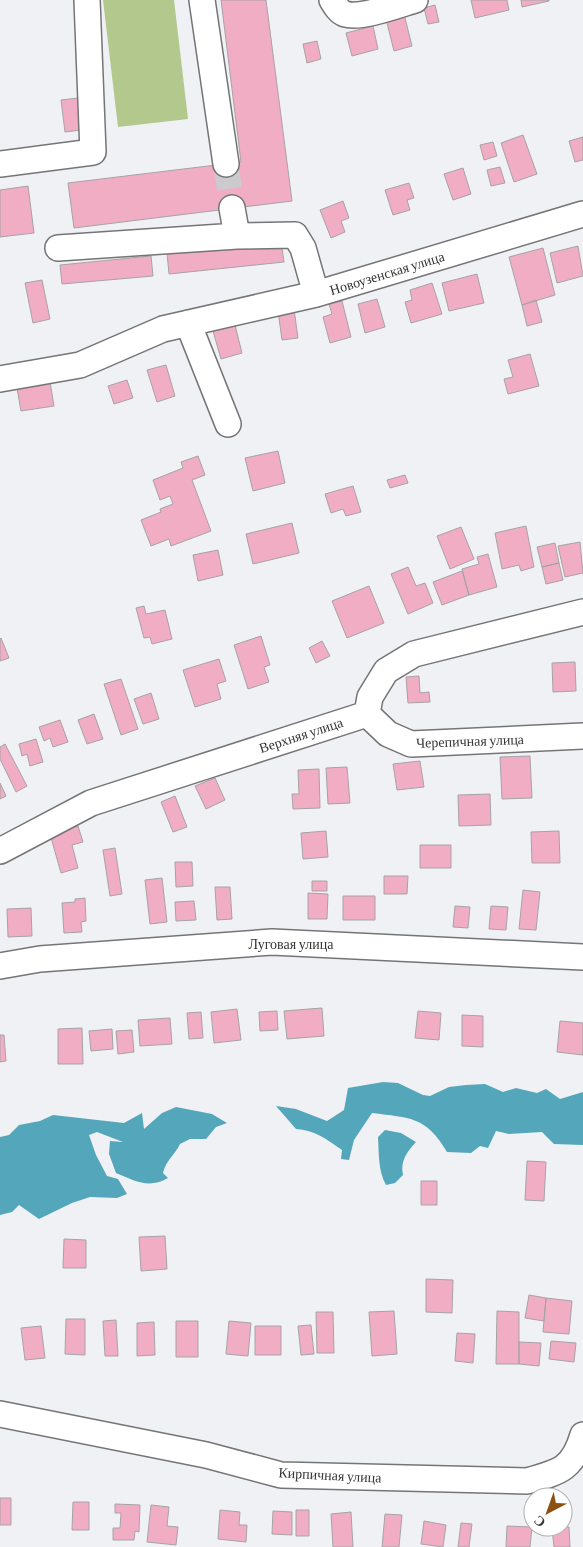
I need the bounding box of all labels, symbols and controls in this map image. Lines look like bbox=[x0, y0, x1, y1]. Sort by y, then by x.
street label: Новоузенская улица bbox=[328, 248, 447, 298]
street label: Верхняя улица bbox=[257, 714, 346, 756]
street label: Черепичная улица bbox=[416, 731, 525, 751]
street label: Луговая улица bbox=[249, 936, 334, 952]
street label: Кирпичная улица bbox=[278, 1464, 383, 1486]
north arrow bbox=[523, 1487, 573, 1537]
text: С bbox=[530, 1512, 549, 1531]

